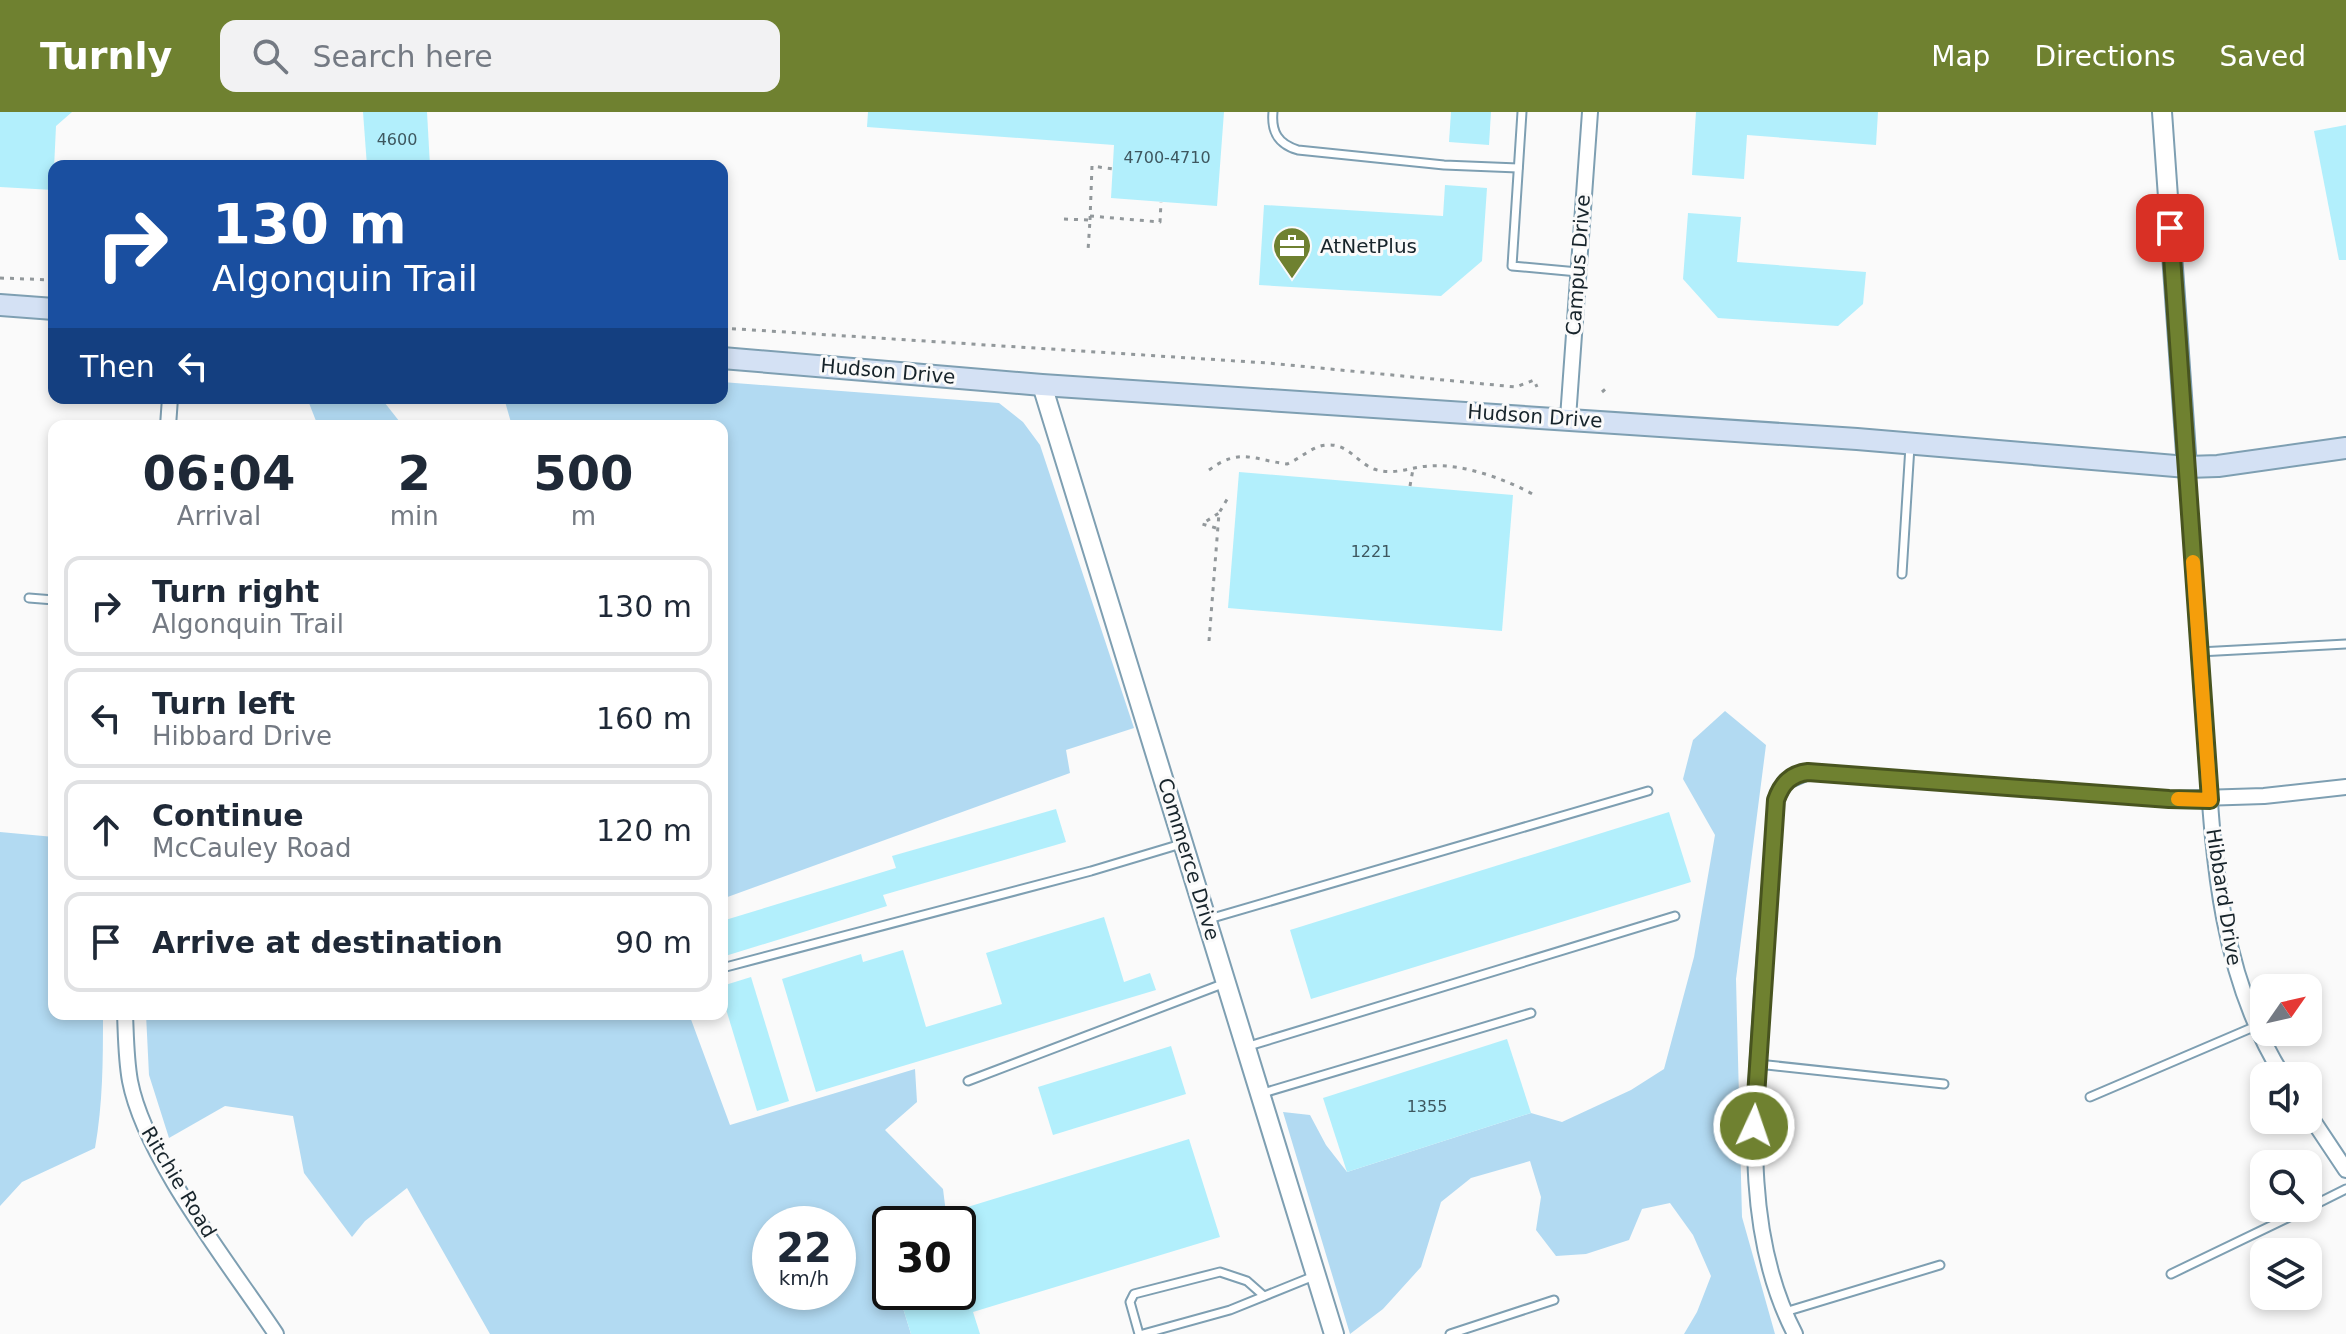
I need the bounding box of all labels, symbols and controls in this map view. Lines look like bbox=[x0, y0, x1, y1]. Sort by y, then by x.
search box bbox=[220, 20, 780, 92]
text: Turnly bbox=[40, 34, 172, 78]
icon: search bbox=[248, 34, 292, 78]
text: Search here bbox=[312, 39, 493, 74]
text: Map bbox=[1931, 40, 1990, 73]
text: Directions bbox=[2034, 40, 2175, 73]
text: Saved bbox=[2219, 40, 2306, 73]
house number: 4600 bbox=[377, 130, 417, 149]
house number: 4700-4710 bbox=[1123, 148, 1211, 167]
text: 130 m bbox=[212, 191, 407, 256]
icon: right bbox=[80, 192, 184, 296]
street label: Campus Drive bbox=[1561, 194, 1595, 336]
pin bbox=[2136, 194, 2204, 262]
icon: arrive bbox=[2148, 206, 2192, 250]
office icon: AtNetPlus bbox=[1271, 225, 1313, 280]
place label: AtNetPlus bbox=[1320, 234, 1417, 258]
text: Algonquin Trail bbox=[212, 258, 478, 299]
icon: left bbox=[171, 344, 215, 388]
text: Then bbox=[80, 349, 155, 384]
street label: Hudson Drive bbox=[820, 353, 956, 389]
street label: Hudson Drive bbox=[1467, 399, 1603, 433]
text: 06:04 bbox=[142, 445, 295, 501]
text: 2 bbox=[398, 445, 431, 501]
text: 500 bbox=[533, 445, 633, 501]
text: Arrival bbox=[177, 501, 261, 531]
text: min bbox=[390, 501, 439, 531]
text: m bbox=[571, 501, 596, 531]
house number: 1221 bbox=[1351, 542, 1391, 561]
text: Turn right bbox=[152, 574, 319, 609]
icon: right bbox=[84, 584, 128, 628]
text: 130 m bbox=[596, 589, 692, 624]
text: Algonquin Trail bbox=[152, 609, 344, 639]
text: Turn left bbox=[152, 686, 295, 721]
icon: left bbox=[84, 696, 128, 740]
text: 160 m bbox=[596, 701, 692, 736]
text: Hibbard Drive bbox=[152, 721, 332, 751]
street label: Commerce Drive bbox=[1153, 775, 1225, 943]
text: Continue bbox=[152, 798, 304, 833]
icon: ahead bbox=[84, 808, 128, 852]
text: 120 m bbox=[596, 813, 692, 848]
street label: Hibbard Drive bbox=[2201, 827, 2247, 967]
text: McCauley Road bbox=[152, 833, 351, 863]
icon: arrive bbox=[84, 920, 128, 964]
text: Arrive at destination bbox=[152, 925, 503, 960]
text: 90 m bbox=[615, 925, 692, 960]
north arrow bbox=[2250, 974, 2322, 1046]
map controls bbox=[2250, 974, 2322, 1310]
button: sound bbox=[2250, 1062, 2322, 1134]
position arrow bbox=[1712, 1084, 1796, 1168]
house number: 1355 bbox=[1407, 1097, 1447, 1116]
street label: Ritchie Road bbox=[136, 1122, 222, 1242]
button: search bbox=[2250, 1150, 2322, 1222]
speed limit sign: 30 bbox=[872, 1206, 976, 1310]
text: 22 bbox=[776, 1225, 832, 1271]
button: layers bbox=[2250, 1238, 2322, 1310]
text: km/h bbox=[779, 1266, 829, 1290]

